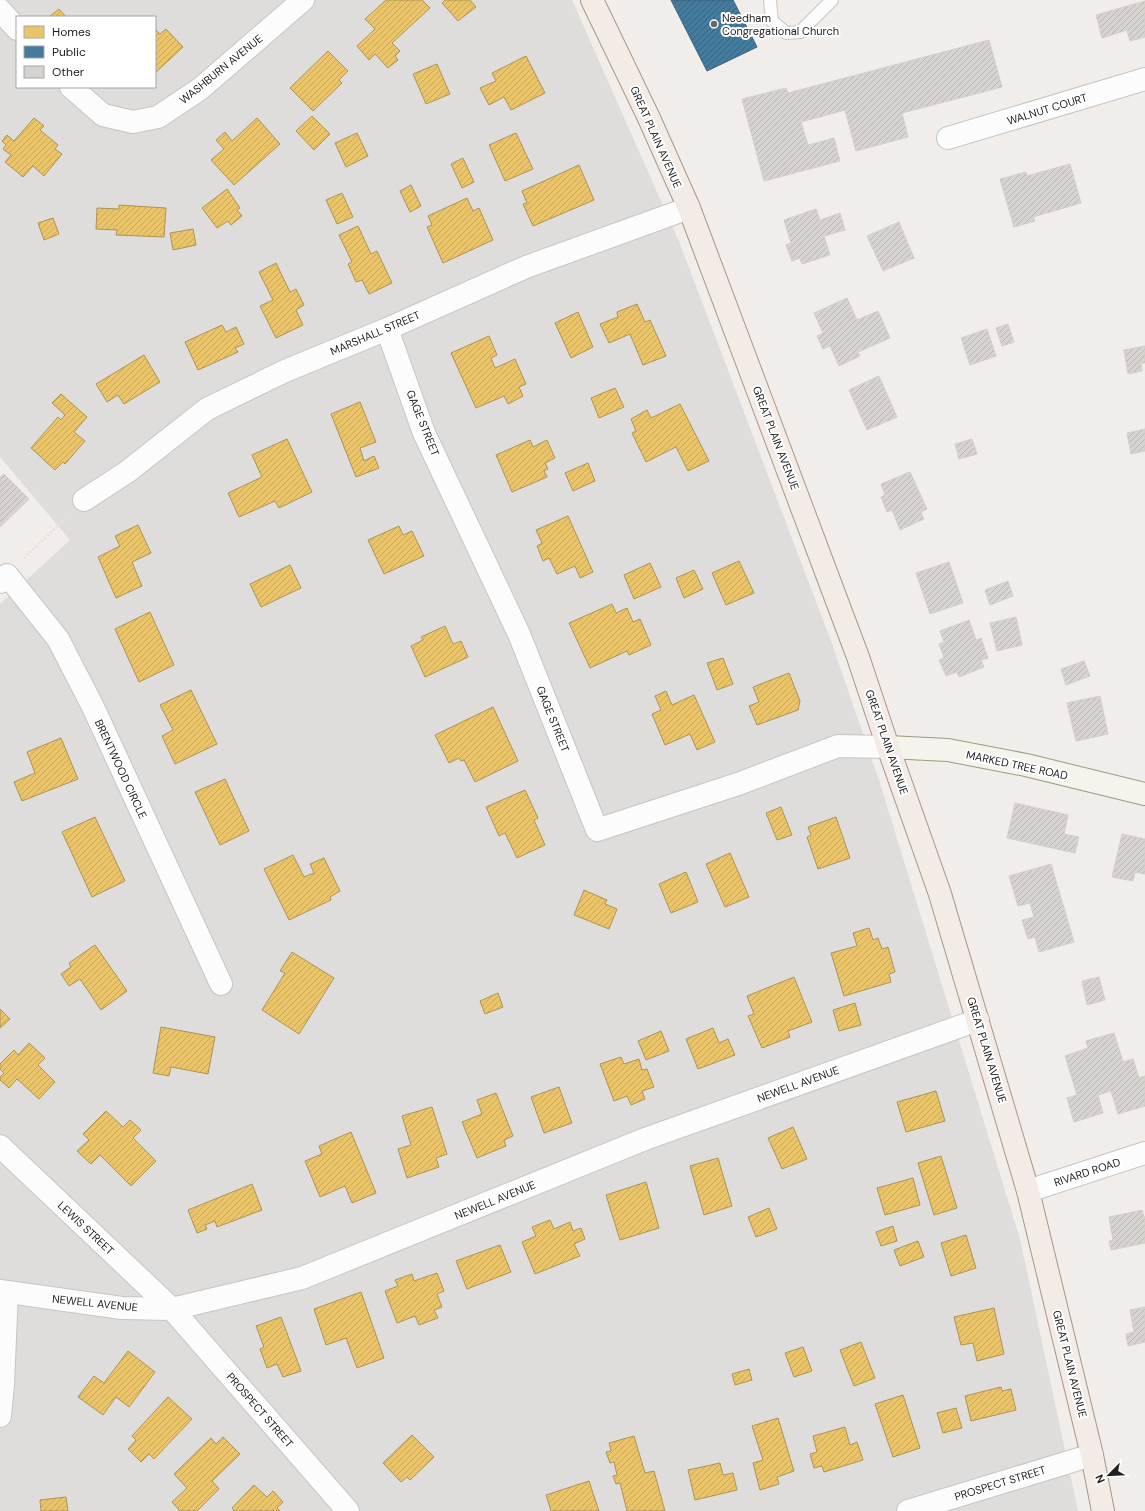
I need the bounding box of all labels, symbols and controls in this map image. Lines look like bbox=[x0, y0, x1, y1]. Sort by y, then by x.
place label: Needham Congregational Church bbox=[722, 11, 839, 38]
legend bbox=[16, 16, 156, 88]
marker: Needham Congregational Church bbox=[709, 19, 719, 29]
text: Homes bbox=[52, 24, 91, 40]
street label: WASHBURN AVENUE bbox=[177, 31, 265, 107]
text: Public bbox=[52, 44, 86, 60]
text: Other bbox=[52, 64, 85, 80]
street label: GREAT PLAIN AVENUE bbox=[627, 84, 685, 190]
street label: WALNUT COURT bbox=[1005, 90, 1089, 128]
street label: MARSHALL STREET bbox=[328, 308, 422, 358]
street label: GREAT PLAIN AVENUE bbox=[750, 384, 802, 492]
street label: GAGE STREET bbox=[403, 388, 443, 458]
street label: GAGE STREET bbox=[533, 684, 573, 754]
street label: GREAT PLAIN AVENUE bbox=[862, 688, 912, 796]
street label: BRENTWOOD CIRCLE bbox=[92, 717, 150, 821]
street label: MARKED TREE ROAD bbox=[965, 747, 1070, 783]
street label: GREAT PLAIN AVENUE bbox=[964, 995, 1010, 1105]
street label: NEWELL AVENUE bbox=[755, 1063, 841, 1105]
street label: RIVARD ROAD bbox=[1052, 1155, 1122, 1189]
street label: NEWELL AVENUE bbox=[452, 1177, 538, 1223]
street label: LEWIS STREET bbox=[55, 1198, 117, 1258]
street label: NEWELL AVENUE bbox=[51, 1292, 139, 1314]
street label: GREAT PLAIN AVENUE bbox=[1050, 1309, 1090, 1419]
street label: PROSPECT STREET bbox=[224, 1370, 296, 1450]
north arrow bbox=[1089, 1455, 1129, 1495]
street label: PROSPECT STREET bbox=[953, 1462, 1047, 1504]
text: N bbox=[1092, 1473, 1108, 1486]

